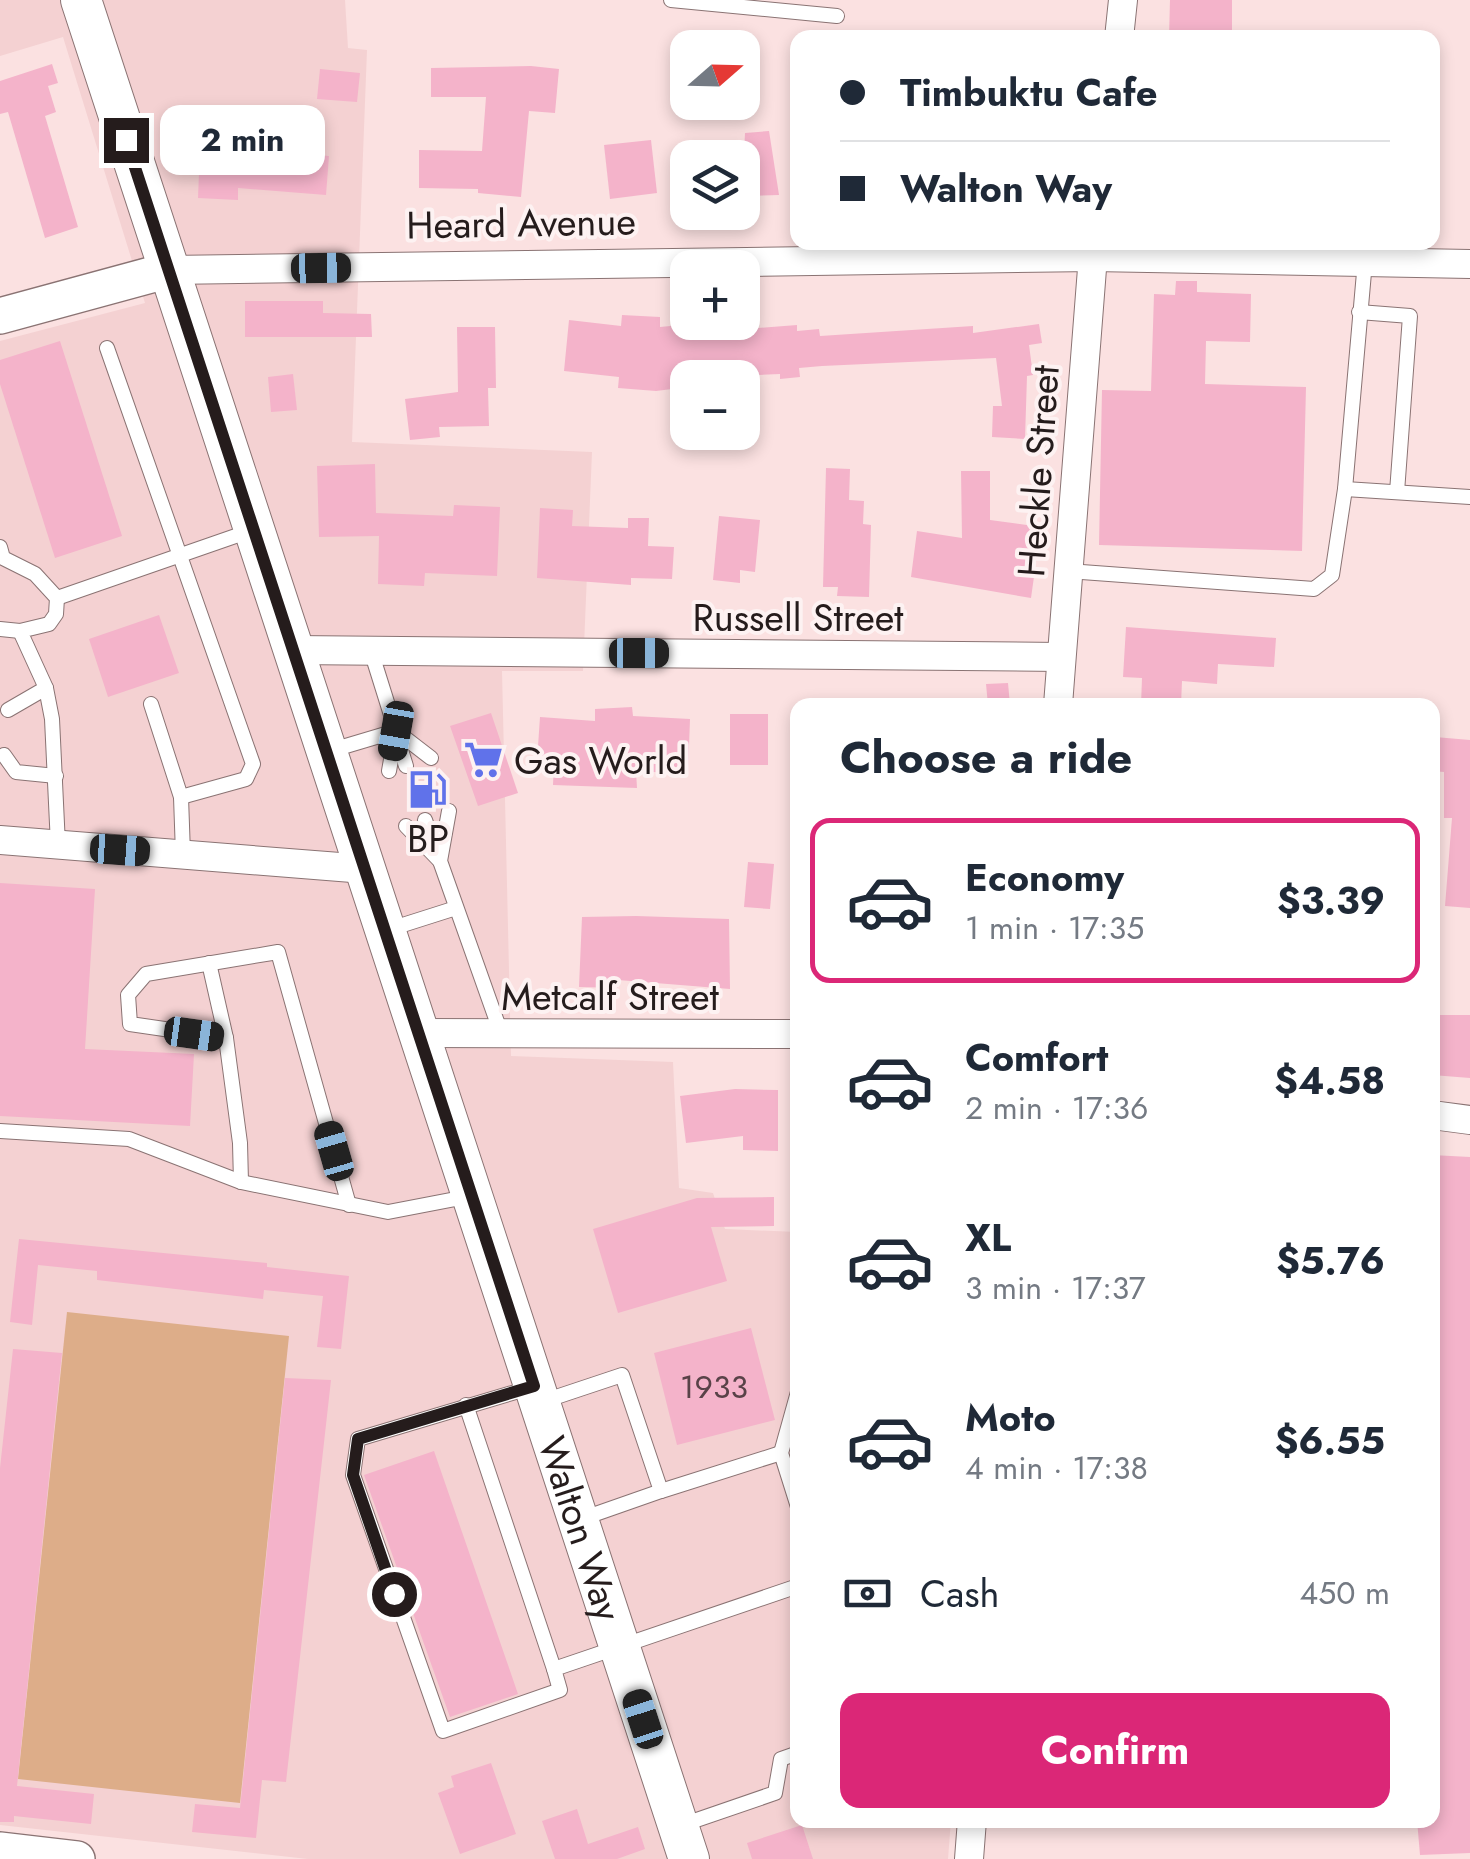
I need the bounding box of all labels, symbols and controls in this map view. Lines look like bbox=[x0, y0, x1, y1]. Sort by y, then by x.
north arrow bbox=[670, 30, 760, 120]
map controls bbox=[670, 30, 760, 450]
text: Timbuktu Cafe bbox=[900, 65, 1158, 120]
callout: 2 min bbox=[161, 105, 326, 175]
text: 2 min bbox=[200, 117, 285, 163]
route end bbox=[104, 118, 149, 163]
button: layers bbox=[670, 140, 760, 230]
text: Walton Way bbox=[900, 161, 1112, 216]
street label: Heard Avenue bbox=[406, 194, 636, 252]
button: + bbox=[670, 250, 760, 340]
car bbox=[291, 252, 351, 284]
button: − bbox=[670, 360, 760, 450]
street label: Heckle Street bbox=[1003, 363, 1073, 579]
street label: Russell Street bbox=[693, 590, 903, 645]
car bbox=[609, 638, 669, 668]
car bbox=[376, 699, 416, 763]
text: Choose a ride bbox=[840, 725, 1132, 790]
place label: Gas World bbox=[514, 733, 687, 788]
supermarket icon: Gas World bbox=[463, 739, 505, 781]
fuel station icon: BP bbox=[407, 768, 449, 810]
place label: BP bbox=[407, 811, 449, 866]
car bbox=[89, 833, 151, 867]
text: Economy bbox=[965, 850, 1124, 905]
icon: car bbox=[845, 856, 935, 946]
text: $3.39 bbox=[1277, 873, 1385, 928]
text: 1 min · 17:35 bbox=[965, 905, 1144, 951]
street label: Metcalf Street bbox=[501, 969, 719, 1024]
car bbox=[162, 1015, 226, 1053]
text: Comfort bbox=[965, 1030, 1108, 1085]
icon: car bbox=[845, 1036, 935, 1126]
text: $4.58 bbox=[1274, 1053, 1385, 1108]
text: 2 min · 17:36 bbox=[965, 1085, 1148, 1131]
car bbox=[311, 1118, 357, 1184]
text: XL bbox=[965, 1210, 1011, 1265]
icon: car bbox=[845, 1216, 935, 1306]
text: $5.76 bbox=[1276, 1233, 1385, 1288]
text: 3 min · 17:37 bbox=[965, 1265, 1146, 1311]
house number: 1933 bbox=[680, 1364, 748, 1410]
text: Moto bbox=[965, 1390, 1056, 1445]
icon: car bbox=[845, 1396, 935, 1486]
text: $6.55 bbox=[1275, 1413, 1385, 1468]
street label: Walton Way bbox=[525, 1429, 637, 1628]
text: 4 min · 17:38 bbox=[965, 1445, 1148, 1491]
icon: cash bbox=[840, 1566, 895, 1621]
text: Cash bbox=[920, 1566, 1000, 1621]
text: 450 m bbox=[1300, 1570, 1390, 1616]
route start bbox=[372, 1572, 417, 1617]
car bbox=[619, 1686, 667, 1752]
button: Confirm bbox=[840, 1693, 1390, 1808]

